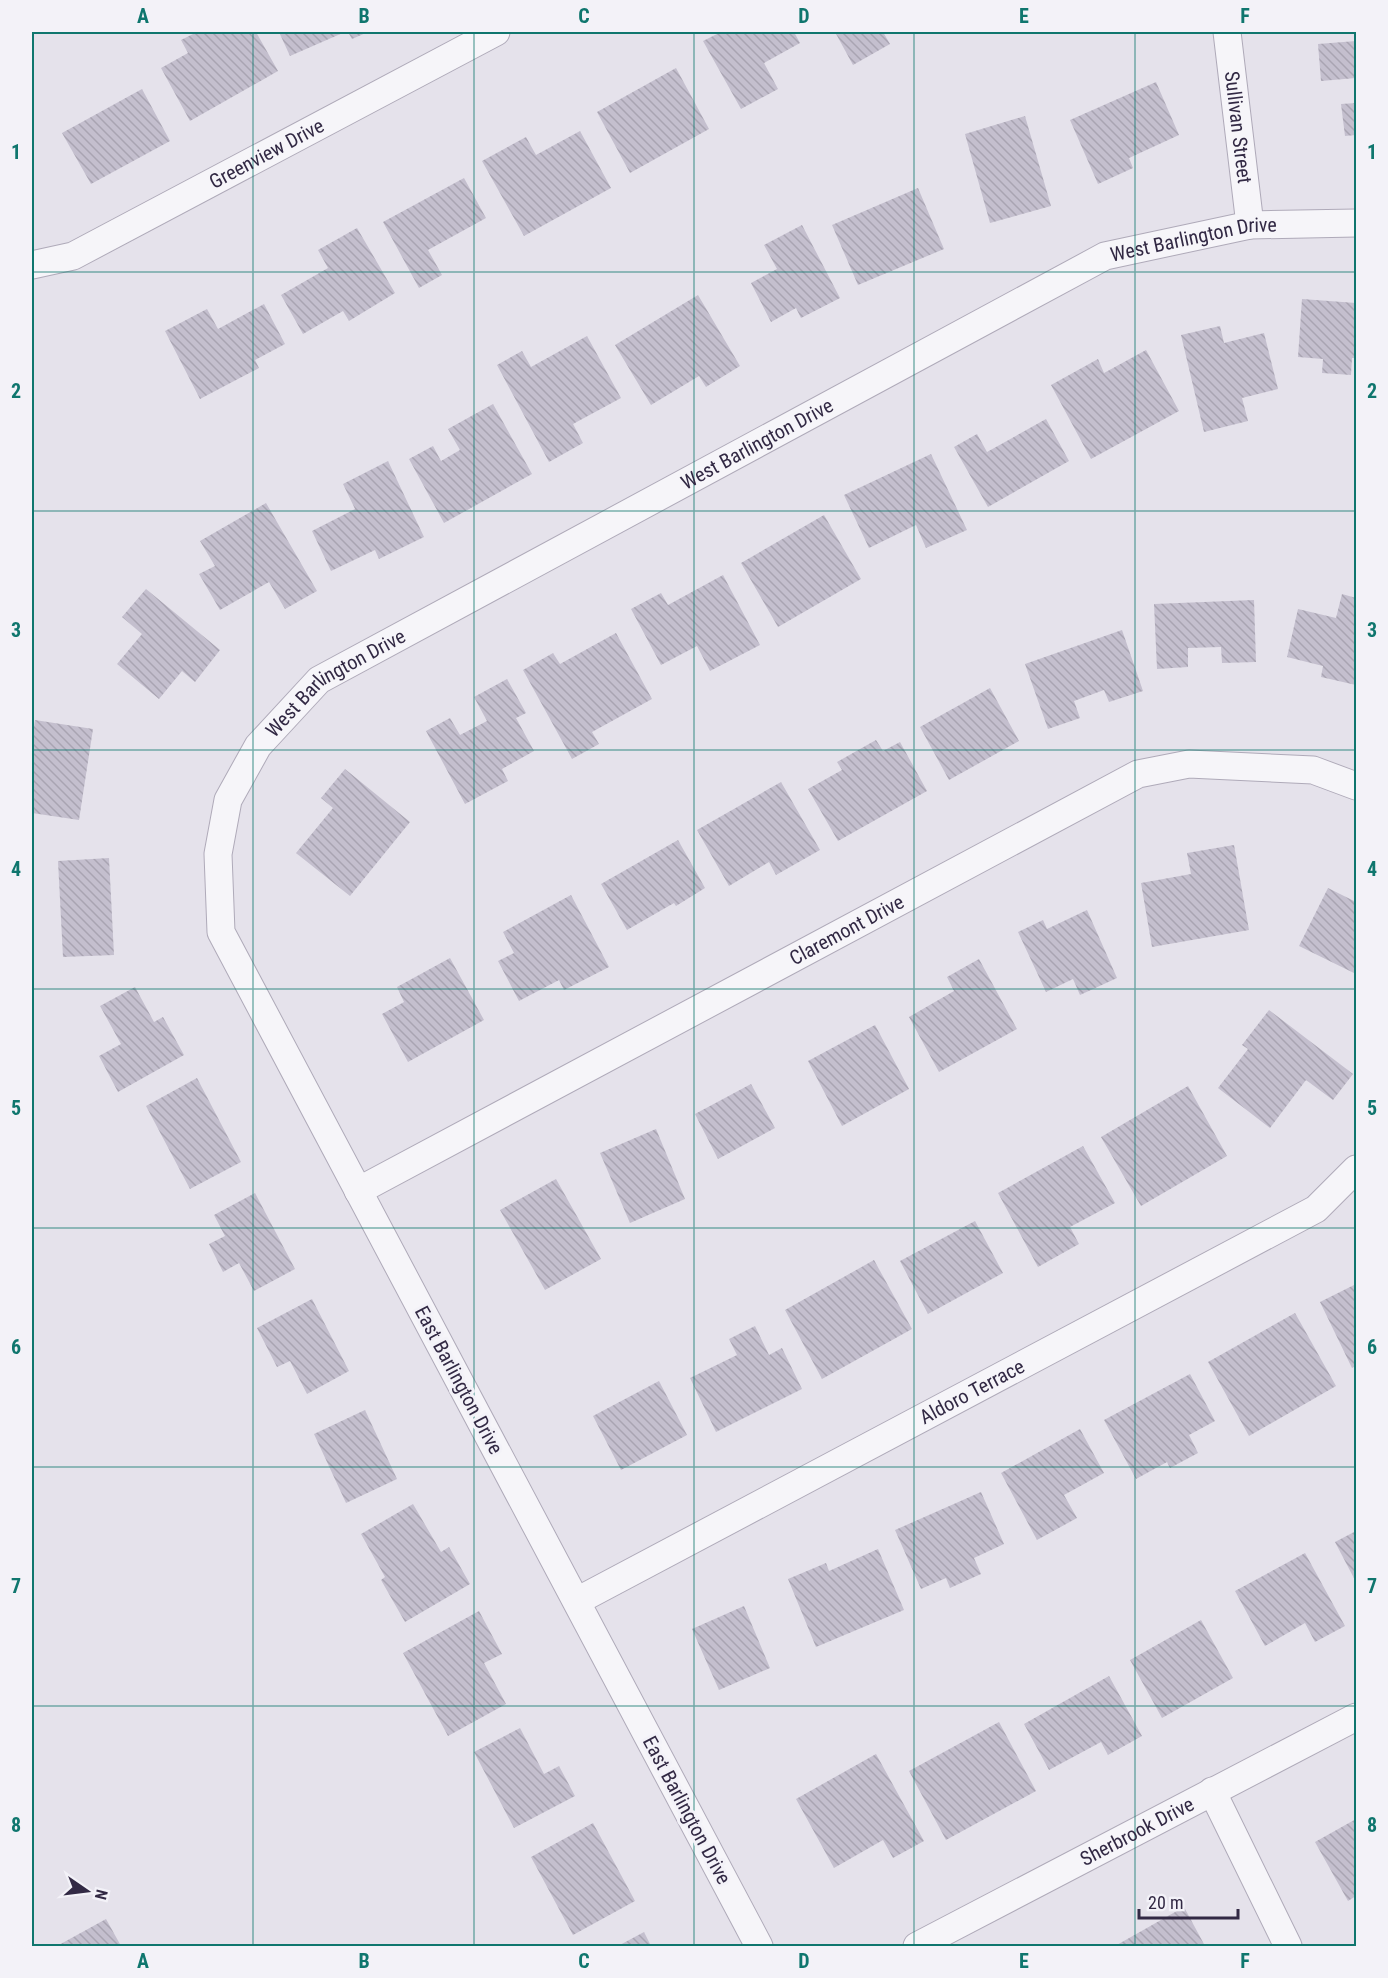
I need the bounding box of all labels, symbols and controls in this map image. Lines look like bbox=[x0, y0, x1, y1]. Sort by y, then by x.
text: A bbox=[137, 4, 149, 28]
text: B bbox=[358, 4, 370, 28]
text: C bbox=[578, 4, 590, 28]
text: D bbox=[798, 4, 810, 28]
text: E bbox=[1019, 4, 1029, 28]
text: F bbox=[1240, 4, 1250, 28]
street label: Sullivan Street bbox=[1220, 70, 1257, 185]
street label: Greenview Drive bbox=[205, 113, 328, 194]
text: 1 bbox=[11, 140, 21, 164]
text: 1 bbox=[1367, 140, 1377, 164]
street label: West Barlington Drive bbox=[1108, 212, 1277, 267]
text: 2 bbox=[11, 379, 21, 403]
text: 2 bbox=[1367, 379, 1377, 403]
street label: West Barlington Drive bbox=[677, 393, 837, 495]
text: 3 bbox=[11, 618, 21, 642]
text: 3 bbox=[1367, 618, 1377, 642]
street label: West Barlington Drive bbox=[261, 624, 409, 742]
text: 4 bbox=[11, 857, 21, 881]
text: 4 bbox=[1367, 857, 1377, 881]
street label: Claremont Drive bbox=[785, 890, 908, 970]
text: 5 bbox=[11, 1096, 21, 1120]
text: 5 bbox=[1367, 1096, 1377, 1120]
street label: East Barlington Drive bbox=[410, 1302, 508, 1458]
text: 6 bbox=[11, 1335, 21, 1359]
text: 6 bbox=[1367, 1335, 1377, 1359]
street label: Aldoro Terrace bbox=[915, 1354, 1028, 1429]
text: 7 bbox=[11, 1574, 21, 1598]
text: 7 bbox=[1367, 1574, 1377, 1598]
street label: East Barlington Drive bbox=[638, 1732, 736, 1888]
street label: Sherbrook Drive bbox=[1076, 1792, 1198, 1871]
text: 8 bbox=[11, 1813, 21, 1837]
text: 8 bbox=[1367, 1813, 1377, 1837]
north arrow bbox=[57, 1861, 117, 1921]
scale bar bbox=[1139, 1882, 1238, 1920]
text: N bbox=[91, 1887, 111, 1902]
text: 20 m bbox=[1148, 1892, 1183, 1913]
text: A bbox=[137, 1949, 149, 1973]
text: B bbox=[358, 1949, 370, 1973]
text: C bbox=[578, 1949, 590, 1973]
text: D bbox=[798, 1949, 810, 1973]
text: E bbox=[1019, 1949, 1029, 1973]
text: F bbox=[1240, 1949, 1250, 1973]

